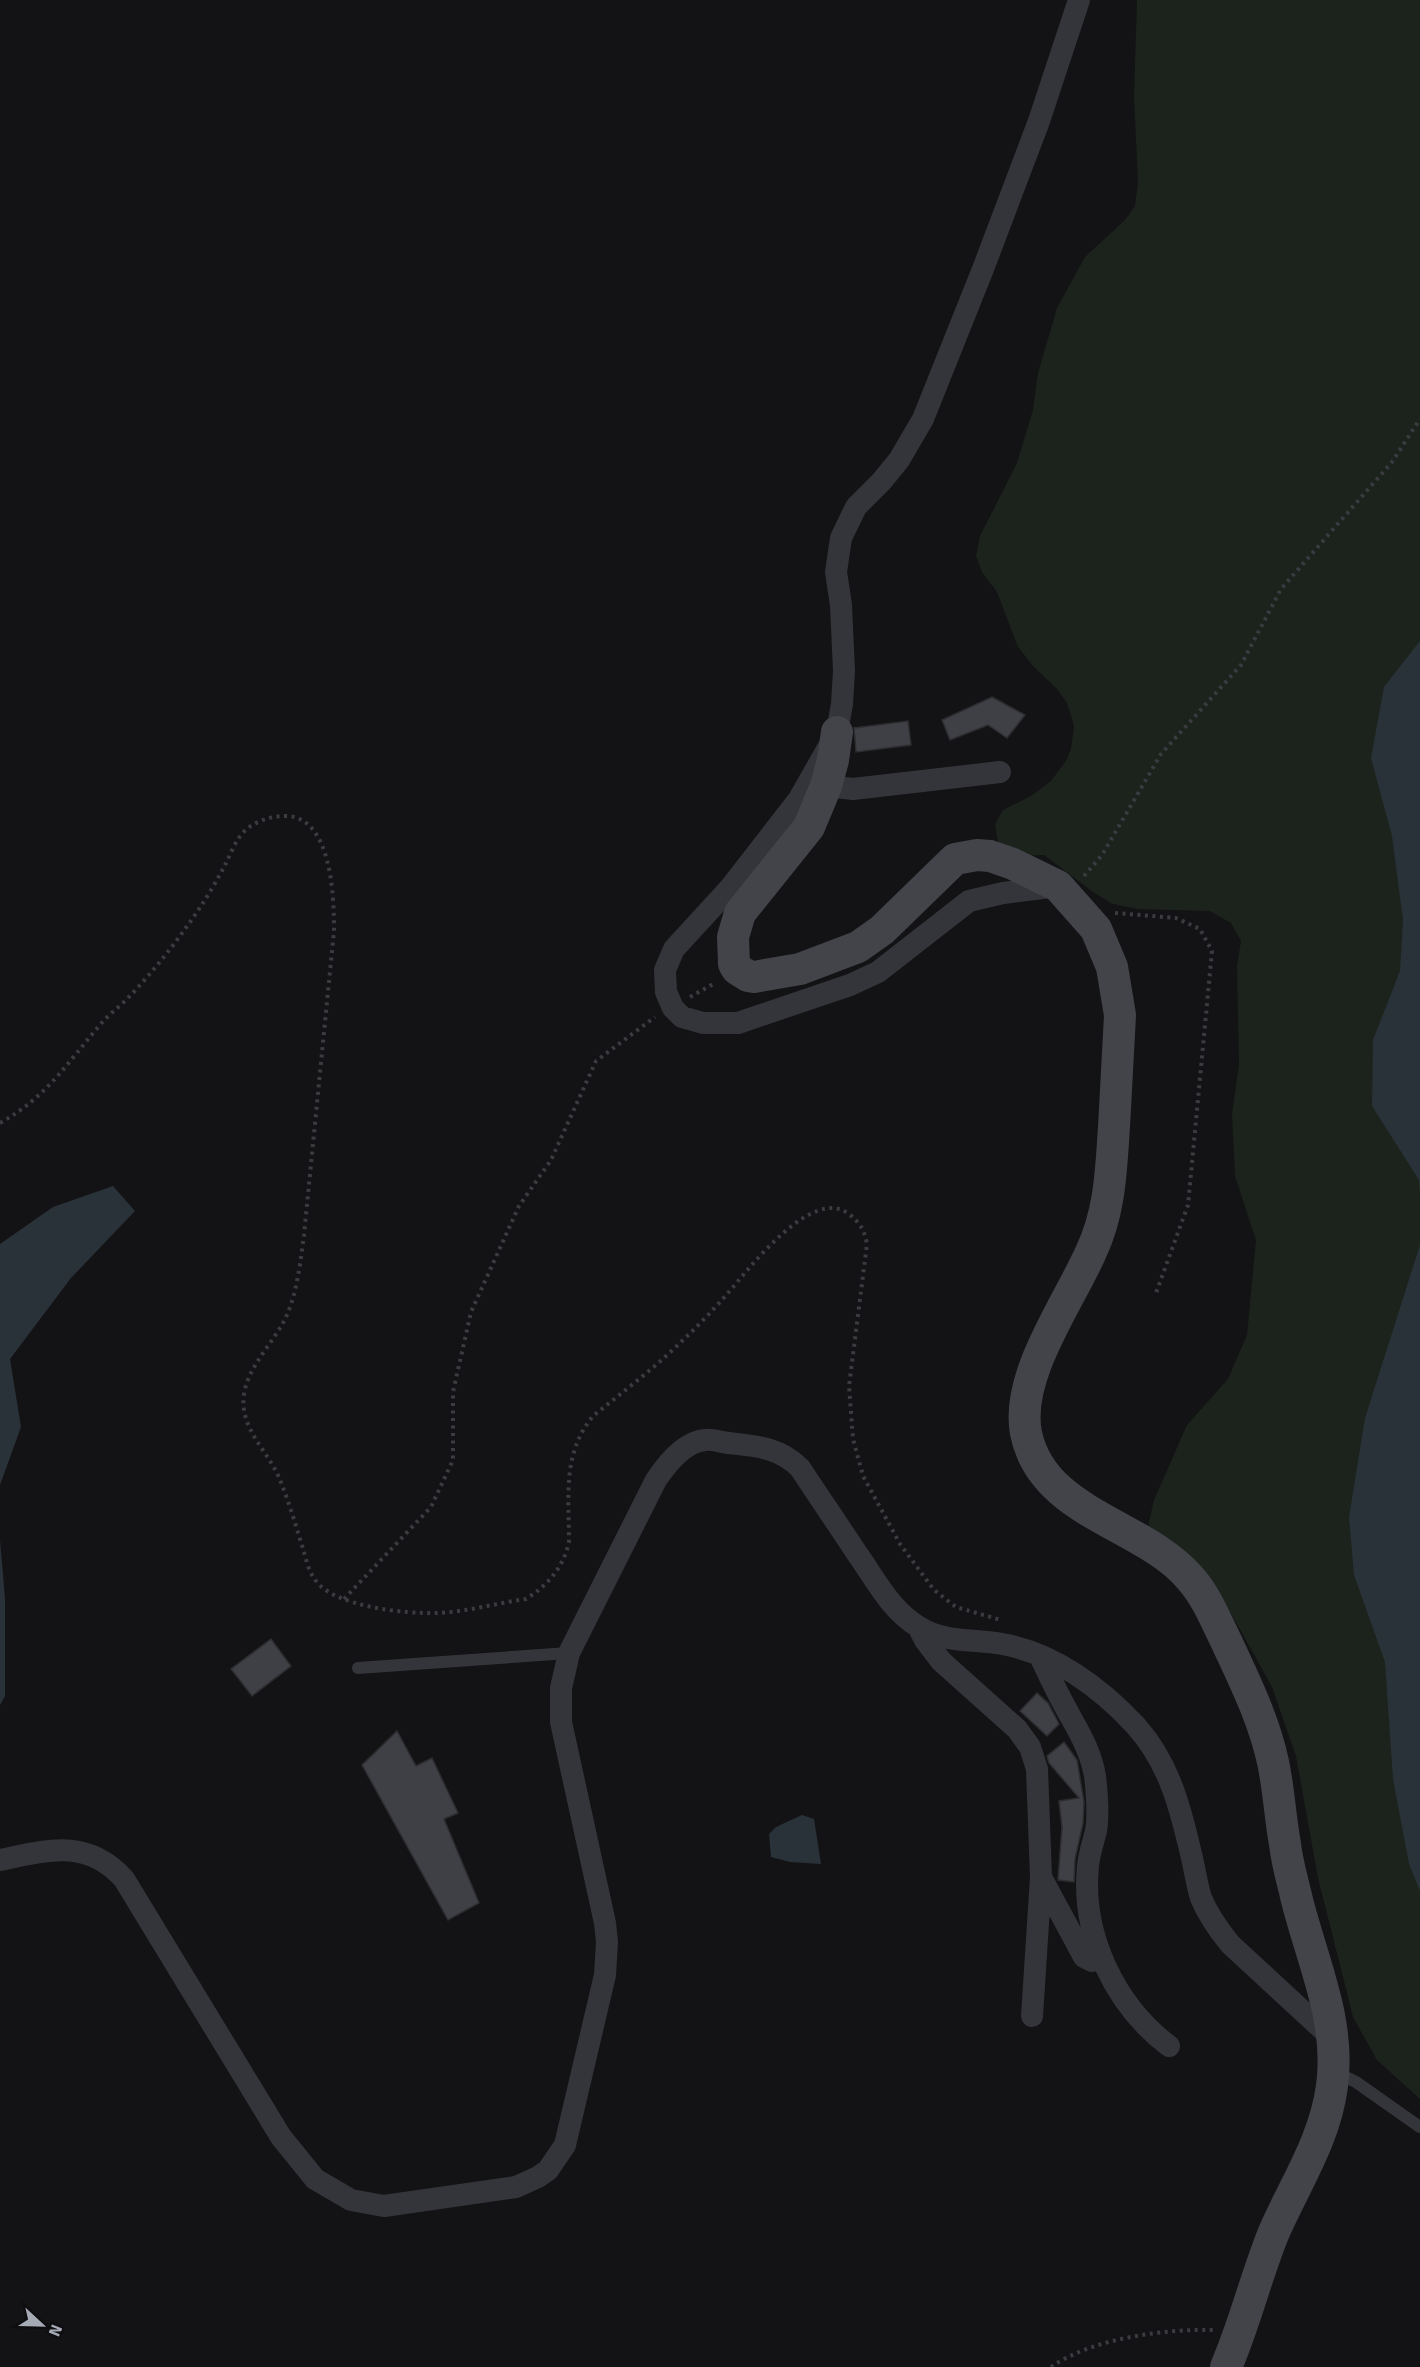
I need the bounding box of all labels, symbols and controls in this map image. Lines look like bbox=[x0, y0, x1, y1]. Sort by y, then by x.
north arrow bbox=[12, 2295, 72, 2355]
text: N bbox=[44, 2321, 66, 2339]

